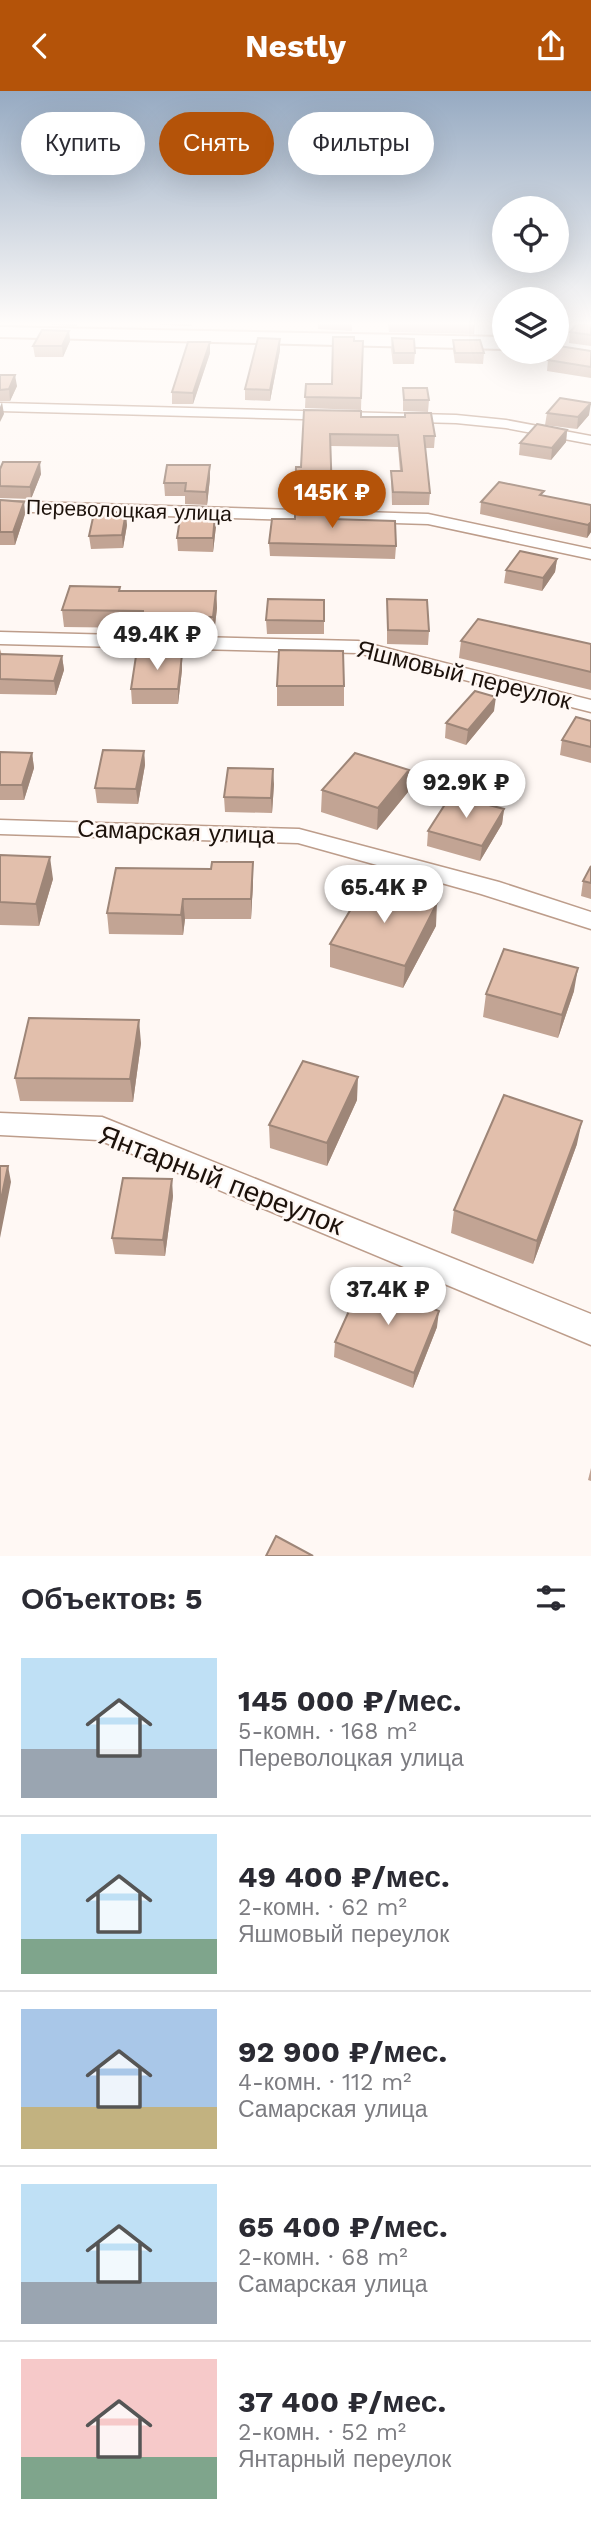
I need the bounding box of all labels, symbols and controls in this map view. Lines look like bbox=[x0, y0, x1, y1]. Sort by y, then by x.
icon: back bbox=[21, 27, 59, 65]
text: Nestly bbox=[245, 27, 346, 65]
icon: share bbox=[532, 27, 570, 65]
chip: Купить bbox=[21, 112, 145, 175]
chip: Снять bbox=[159, 112, 274, 175]
chip: Фильтры bbox=[288, 112, 434, 175]
map controls bbox=[492, 196, 569, 364]
button: locate bbox=[492, 196, 569, 273]
button: layers bbox=[492, 287, 569, 364]
pin: 145K ₽ bbox=[275, 471, 389, 530]
text: 145K ₽ bbox=[294, 479, 370, 506]
street label: Переволоцкая улица bbox=[26, 494, 233, 526]
pin: 49.4K ₽ bbox=[92, 613, 222, 672]
text: 49.4K ₽ bbox=[113, 621, 201, 648]
street label: Яшмовый переулок bbox=[354, 635, 575, 715]
pin: 92.9K ₽ bbox=[401, 761, 531, 820]
text: 92.9K ₽ bbox=[423, 769, 509, 796]
street label: Самарская улица bbox=[77, 815, 276, 849]
pin: 65.4K ₽ bbox=[319, 865, 449, 925]
text: 65.4K ₽ bbox=[340, 874, 428, 901]
street label: Янтарный переулок bbox=[94, 1118, 349, 1242]
pin: 37.4K ₽ bbox=[323, 1267, 453, 1327]
text: 37.4K ₽ bbox=[346, 1276, 430, 1303]
icon: filters bbox=[532, 1579, 570, 1617]
text: Объектов: 5 bbox=[21, 1581, 203, 1616]
text: 145 000 ₽/мес. bbox=[238, 1683, 461, 1718]
icon: home bbox=[77, 1686, 161, 1770]
text: 5-комн. · 168 m² bbox=[238, 1718, 417, 1745]
text: Переволоцкая улица bbox=[238, 1745, 464, 1772]
text: 49 400 ₽/мес. bbox=[238, 1859, 450, 1894]
icon: home bbox=[77, 1862, 161, 1946]
text: 2-комн. · 62 m² bbox=[238, 1894, 407, 1921]
text: Яшмовый переулок bbox=[238, 1921, 449, 1948]
text: 92 900 ₽/мес. bbox=[238, 2034, 447, 2069]
icon: home bbox=[77, 2037, 161, 2121]
text: 4-комн. · 112 m² bbox=[238, 2069, 411, 2096]
text: Самарская улица bbox=[238, 2096, 427, 2123]
text: 65 400 ₽/мес. bbox=[238, 2209, 448, 2244]
icon: home bbox=[77, 2212, 161, 2296]
text: 2-комн. · 68 m² bbox=[238, 2244, 408, 2271]
text: Самарская улица bbox=[238, 2271, 427, 2298]
text: 37 400 ₽/мес. bbox=[238, 2384, 446, 2419]
icon: home bbox=[77, 2387, 161, 2471]
text: 2-комн. · 52 m² bbox=[238, 2419, 406, 2446]
text: Янтарный переулок bbox=[238, 2446, 451, 2473]

